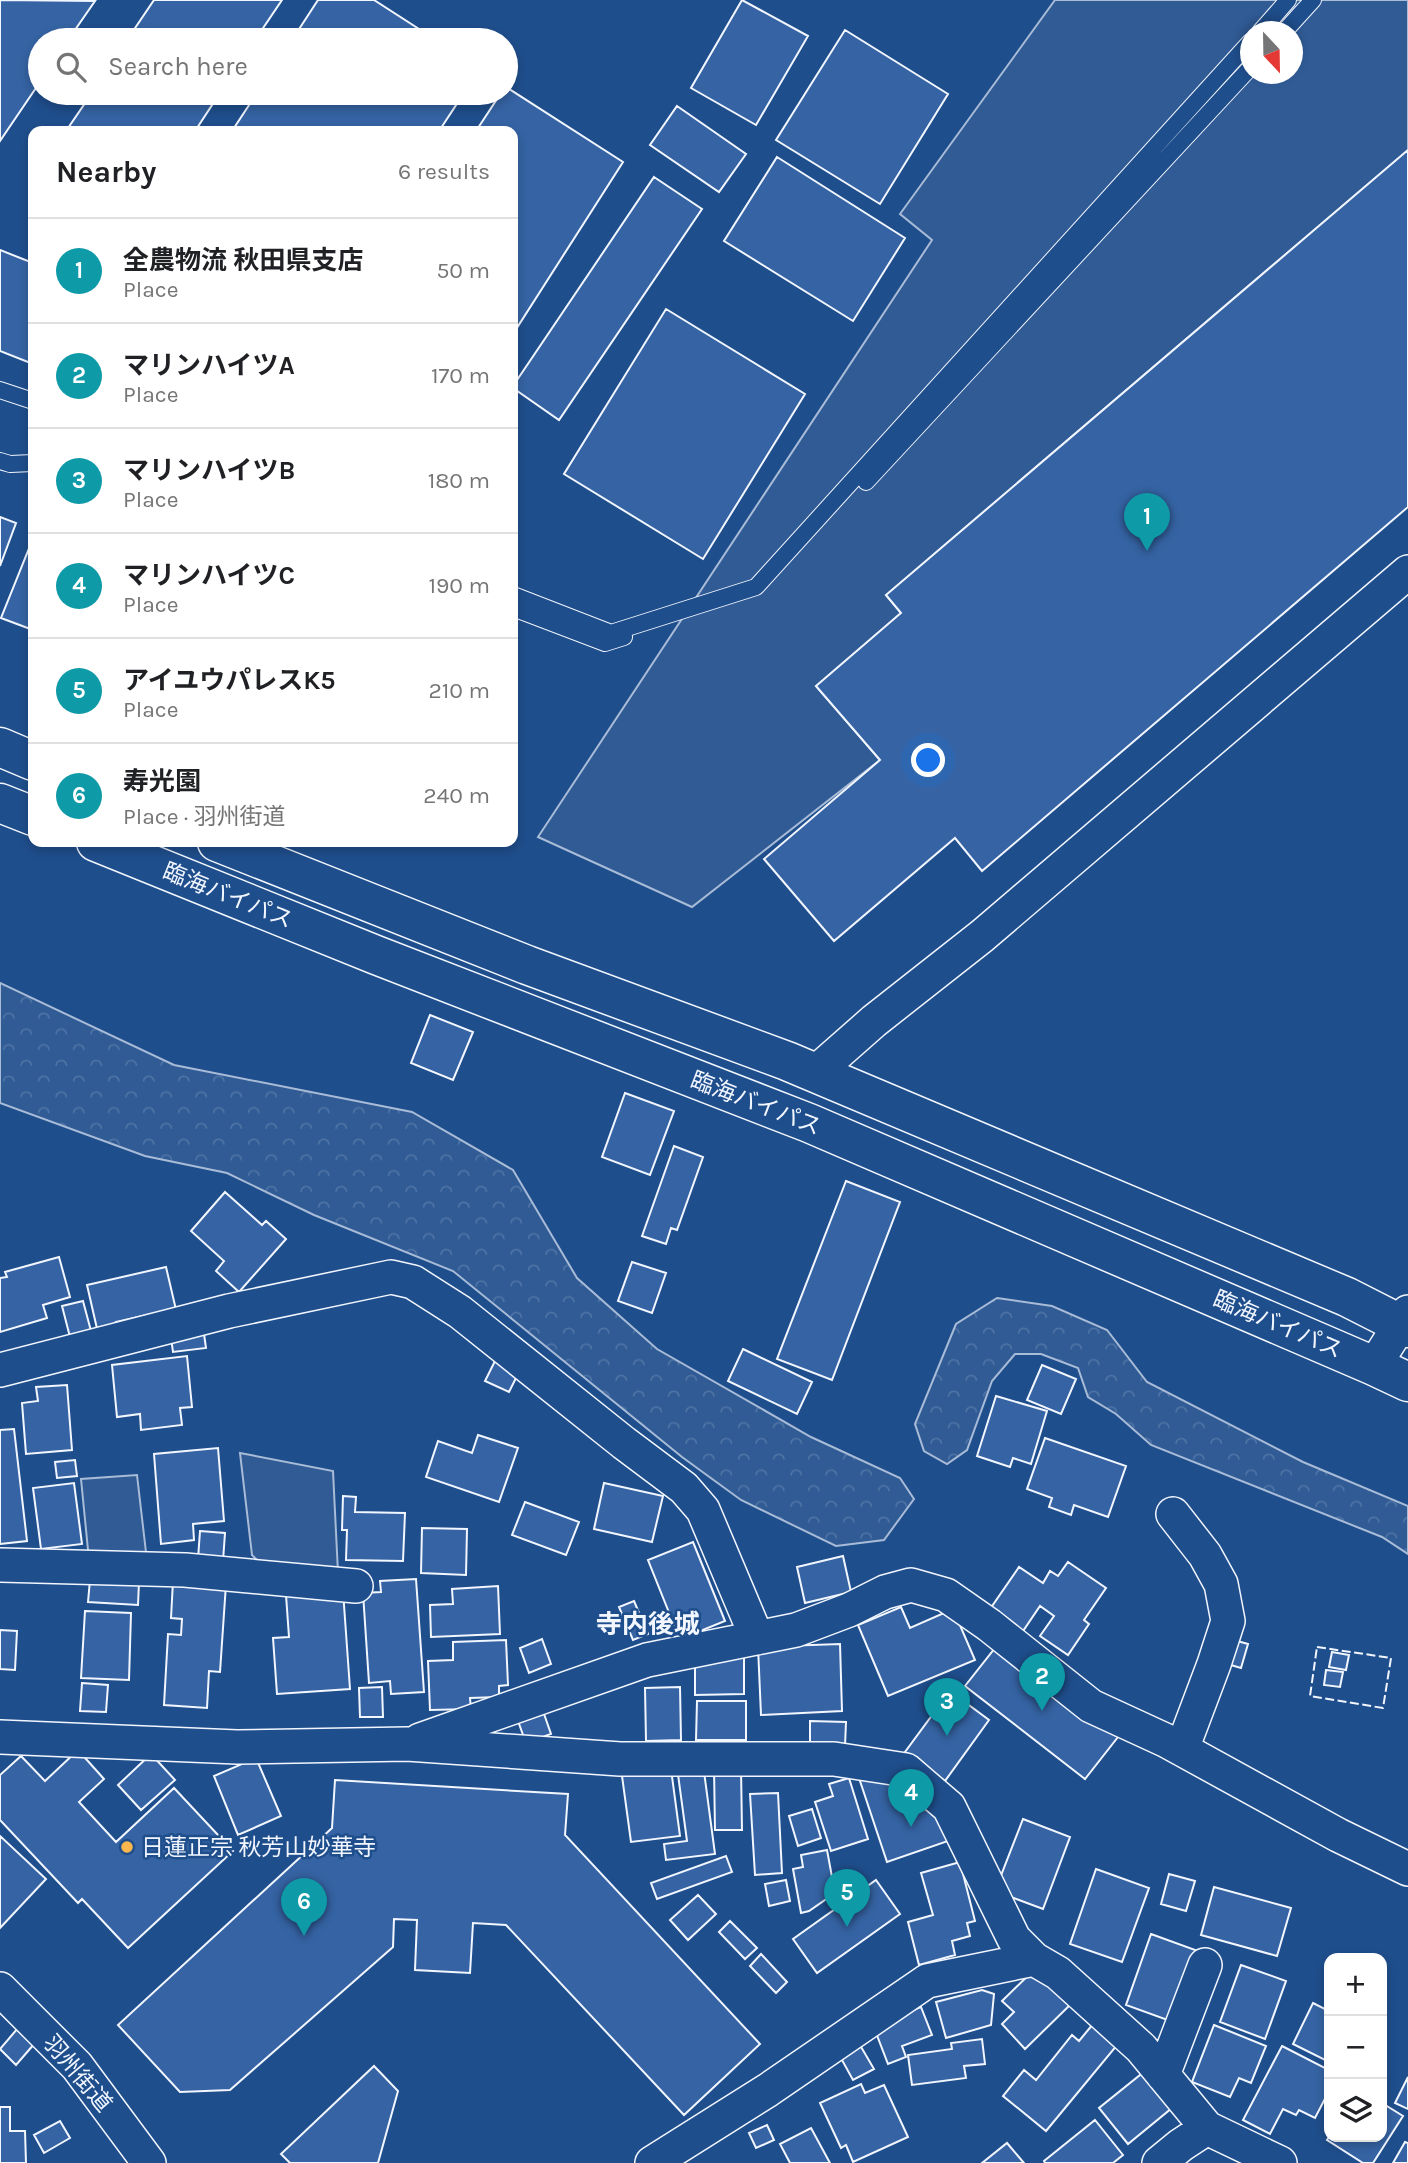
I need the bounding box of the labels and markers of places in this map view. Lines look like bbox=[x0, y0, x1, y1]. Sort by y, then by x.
pin: 1 bbox=[1124, 493, 1170, 551]
pin: 2 bbox=[1019, 1653, 1065, 1711]
pin: 3 bbox=[924, 1678, 970, 1736]
pin: 4 bbox=[888, 1769, 934, 1827]
place label: 日蓮正宗 秋芳山妙華寺 bbox=[141, 1834, 376, 1861]
marker: 日蓮正宗 秋芳山妙華寺 bbox=[119, 1839, 135, 1855]
pin: 5 bbox=[824, 1869, 870, 1927]
pin: 6 bbox=[281, 1878, 327, 1936]

